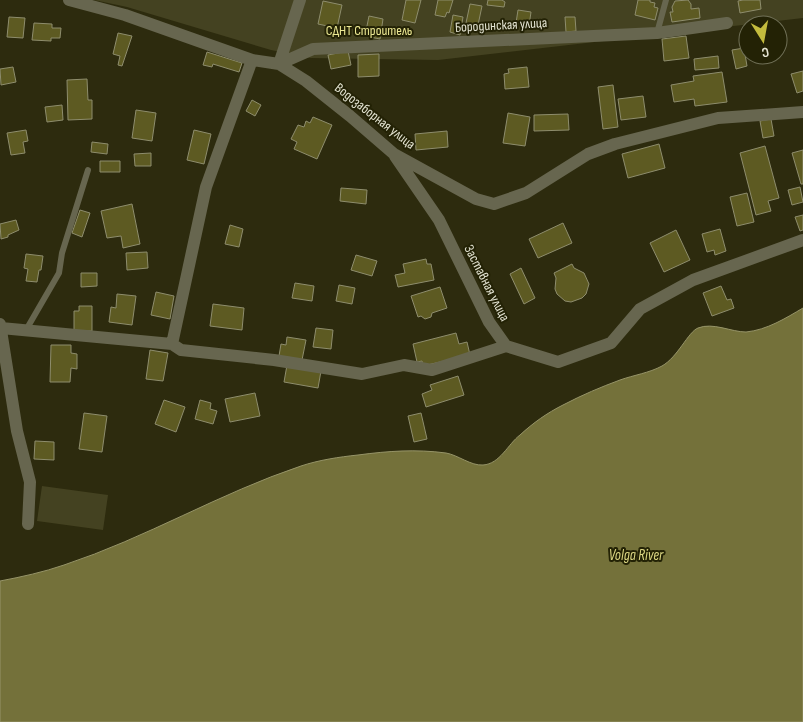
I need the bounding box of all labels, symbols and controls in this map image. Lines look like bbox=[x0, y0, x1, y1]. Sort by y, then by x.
street label: Бородинская улица bbox=[454, 14, 548, 36]
north arrow bbox=[738, 15, 788, 65]
park label: СДНТ Строитель bbox=[326, 22, 412, 39]
text: С bbox=[760, 43, 771, 61]
street label: Водозаборная улица bbox=[331, 79, 419, 153]
street label: Заставная улица bbox=[460, 242, 514, 324]
water label: Volga River bbox=[609, 546, 664, 565]

